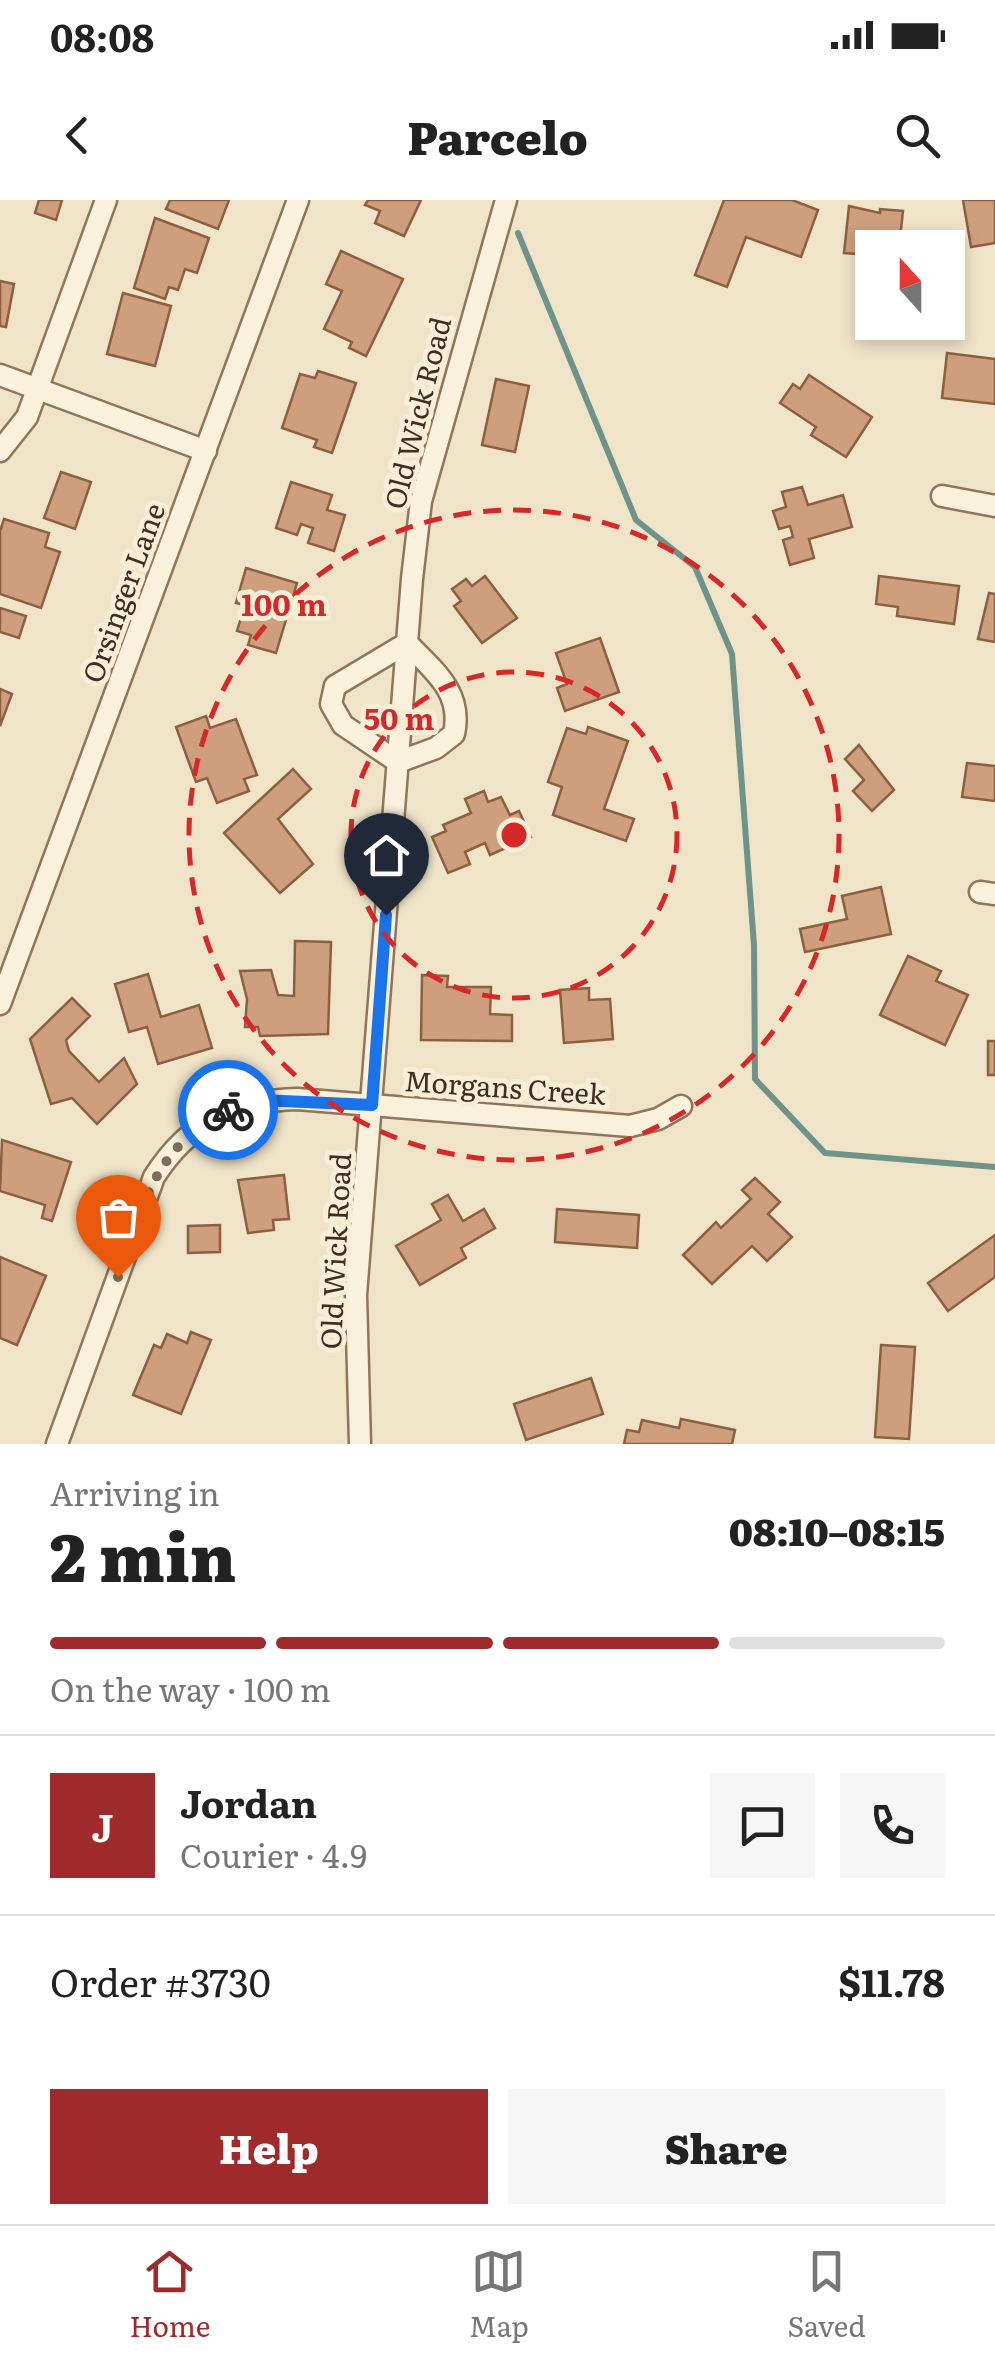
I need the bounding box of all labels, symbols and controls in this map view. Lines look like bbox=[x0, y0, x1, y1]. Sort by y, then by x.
text: 08:08 bbox=[50, 7, 154, 64]
text: Parcelo bbox=[407, 102, 588, 169]
icon: back bbox=[50, 108, 105, 163]
icon: search bbox=[890, 108, 945, 163]
north arrow bbox=[855, 230, 965, 340]
map controls bbox=[855, 230, 965, 340]
street label: Old Wick Road bbox=[372, 312, 460, 513]
street label: Orsinger Lane bbox=[70, 496, 174, 688]
text: 100 m bbox=[241, 581, 327, 625]
text: 50 m bbox=[364, 695, 434, 739]
pin bbox=[344, 813, 429, 916]
centre of rings bbox=[496, 817, 532, 853]
icon: home bbox=[359, 828, 414, 883]
street label: Morgans Creek bbox=[403, 1058, 608, 1114]
courier bbox=[178, 1060, 278, 1160]
icon: bike bbox=[201, 1083, 256, 1138]
street label: Old Wick Road bbox=[308, 1152, 360, 1350]
pin bbox=[76, 1175, 161, 1278]
icon: bag bbox=[91, 1190, 146, 1245]
text: Arriving in bbox=[50, 1468, 220, 1516]
text: 08:10–08:15 bbox=[729, 1501, 945, 1558]
text: 2 min bbox=[50, 1505, 236, 1602]
text: On the way · 100 m bbox=[50, 1664, 331, 1712]
text: Jordan bbox=[180, 1773, 317, 1830]
button: chat bbox=[710, 1773, 815, 1878]
button: phone bbox=[840, 1773, 945, 1878]
text: J bbox=[92, 1797, 113, 1854]
text: Courier · 4.9 bbox=[180, 1830, 367, 1878]
text: Order #3730 bbox=[50, 1952, 271, 2009]
text: $11.78 bbox=[838, 1952, 945, 2009]
button: Help bbox=[50, 2089, 488, 2204]
button: Share bbox=[508, 2089, 945, 2204]
tab: Home bbox=[129, 2244, 210, 2346]
tab: Map bbox=[469, 2244, 529, 2346]
tab: Saved bbox=[788, 2244, 866, 2346]

